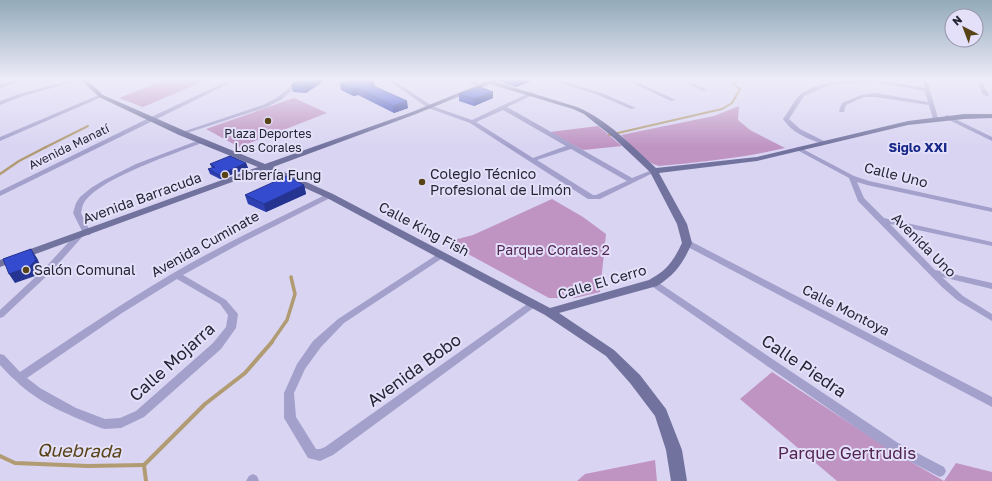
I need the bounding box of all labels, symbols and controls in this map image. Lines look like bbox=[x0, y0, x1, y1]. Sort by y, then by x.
north arrow bbox=[944, 8, 984, 48]
text: N bbox=[950, 13, 964, 28]
marker: Plaza Deportes Los Corales bbox=[263, 116, 273, 126]
street label: Avenida Manatí bbox=[26, 120, 112, 173]
place label: Plaza Deportes Los Corales bbox=[224, 126, 312, 155]
district label: Siglo XXI bbox=[889, 139, 947, 155]
street label: Calle Uno bbox=[862, 158, 930, 191]
place label: Colegio Técnico Profesional de Limón bbox=[430, 165, 571, 198]
place label: Librería Fung bbox=[233, 166, 321, 183]
street label: Avenida Barracuda bbox=[80, 168, 204, 227]
marker: Librería Fung bbox=[220, 170, 230, 180]
marker: Colegio Técnico Profesional de Limón bbox=[417, 177, 427, 187]
street label: Calle King Fish bbox=[376, 198, 472, 260]
street label: Avenida Cuminate bbox=[148, 207, 262, 280]
street label: Avenida Uno bbox=[889, 209, 960, 280]
park label: Parque Corales 2 bbox=[496, 241, 610, 258]
place label: Salón Comunal bbox=[34, 261, 136, 278]
street label: Calle El Cerro bbox=[556, 261, 648, 302]
marker: Salón Comunal bbox=[21, 265, 31, 275]
street label: Calle Montoya bbox=[800, 280, 893, 339]
street label: Calle Mojarra bbox=[125, 318, 219, 405]
street label: Avenida Bobo bbox=[363, 328, 465, 411]
street label: Calle Piedra bbox=[758, 329, 851, 402]
water label: Quebrada bbox=[37, 438, 122, 462]
park label: Parque Gertrudis bbox=[778, 442, 916, 463]

